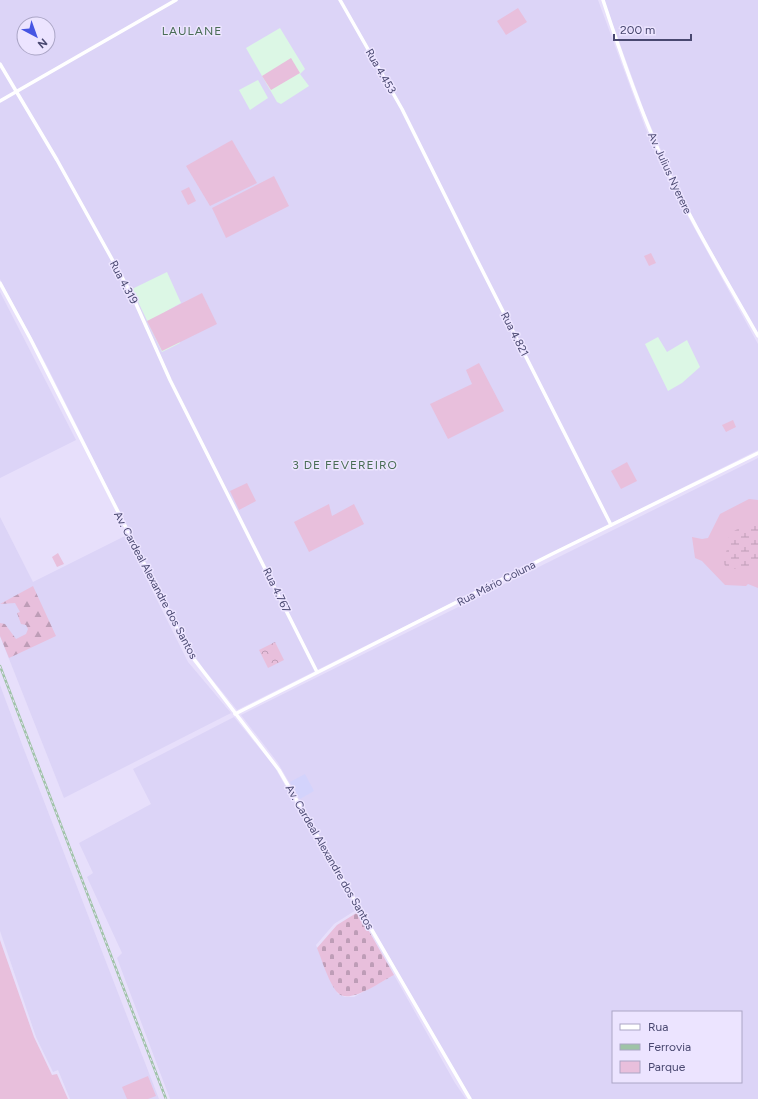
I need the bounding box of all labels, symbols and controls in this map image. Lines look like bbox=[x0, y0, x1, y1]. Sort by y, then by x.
north arrow bbox=[16, 16, 56, 56]
scale bar bbox=[614, 16, 691, 42]
text: 200 m bbox=[620, 23, 655, 37]
district label: LAULANE bbox=[162, 24, 222, 38]
text: N bbox=[35, 35, 50, 51]
street label: Rua 4.453 bbox=[363, 47, 399, 96]
street label: Av. Julius Nyerere bbox=[645, 130, 694, 216]
street label: Rua 4.319 bbox=[107, 258, 140, 306]
street label: Rua 4.821 bbox=[498, 310, 531, 359]
district label: 3 DE FEVEREIRO bbox=[292, 458, 398, 472]
street label: Av. Cardeal Alexandre dos Santos bbox=[111, 509, 200, 661]
street label: Rua Mário Coluna bbox=[455, 558, 538, 609]
street label: Rua 4.767 bbox=[260, 566, 293, 615]
street label: Av. Cardeal Alexandre dos Santos bbox=[283, 783, 376, 932]
legend bbox=[612, 1011, 742, 1083]
text: Rua bbox=[648, 1020, 668, 1034]
text: Ferrovia bbox=[648, 1040, 691, 1054]
text: Parque bbox=[648, 1060, 686, 1074]

